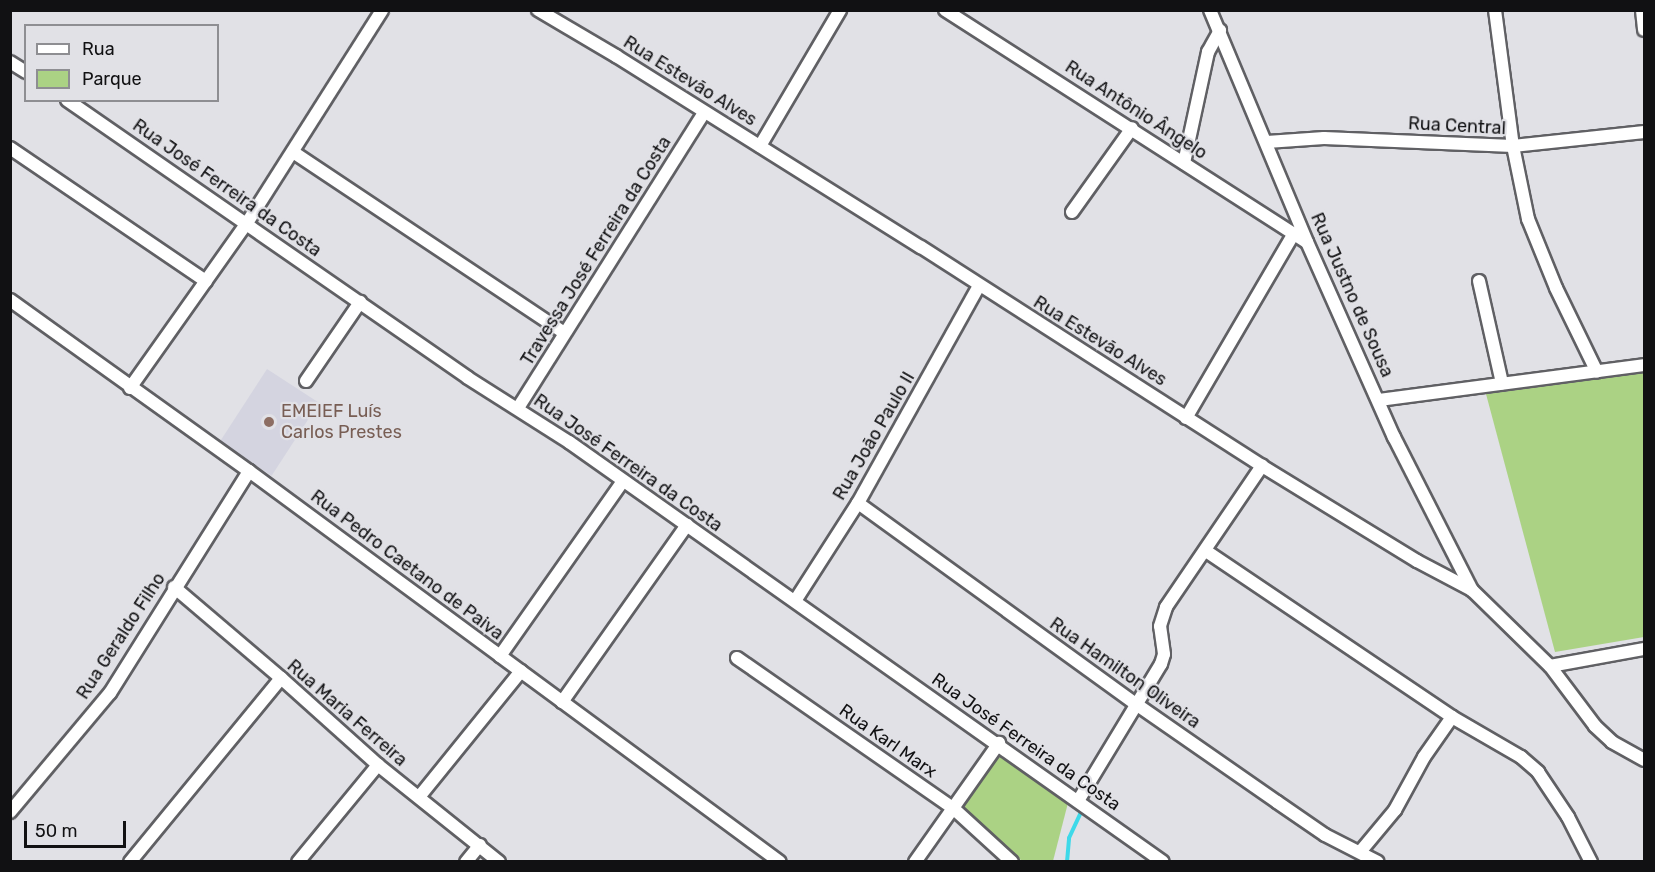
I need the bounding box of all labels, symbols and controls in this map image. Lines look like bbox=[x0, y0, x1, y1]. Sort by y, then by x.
legend bbox=[24, 24, 219, 102]
street label: Rua Estevão Alves bbox=[619, 31, 761, 131]
text: Rua bbox=[82, 38, 115, 60]
street label: Rua Antônio Ângelo bbox=[1061, 56, 1211, 164]
text: Parque bbox=[82, 68, 142, 90]
street label: Rua Central bbox=[1408, 113, 1506, 139]
street label: Rua José Ferreira da Costa bbox=[129, 115, 325, 261]
street label: Travessa José Ferreira da Costa bbox=[516, 132, 676, 370]
street label: Rua Justno de Sousa bbox=[1306, 209, 1398, 381]
street label: Rua Estevão Alves bbox=[1029, 291, 1171, 391]
street label: Rua João Paulo II bbox=[829, 368, 919, 504]
street label: Rua José Ferreira da Costa bbox=[530, 390, 726, 536]
place label: EMEIEF Luís Carlos Prestes bbox=[281, 401, 402, 444]
marker: EMEIEF Luís Carlos Prestes bbox=[262, 415, 276, 429]
street label: Rua Pedro Caetano de Paiva bbox=[306, 485, 508, 645]
street label: Rua Geraldo Filho bbox=[72, 569, 170, 703]
street label: Rua Hamilton Oliveira bbox=[1046, 613, 1204, 733]
street label: Rua Maria Ferreira bbox=[283, 655, 411, 771]
street label: Rua José Ferreira da Costa bbox=[928, 669, 1124, 815]
street label: Rua Karl Marx bbox=[835, 699, 941, 783]
scale bar bbox=[27, 809, 129, 847]
text: 50 m bbox=[35, 820, 78, 842]

